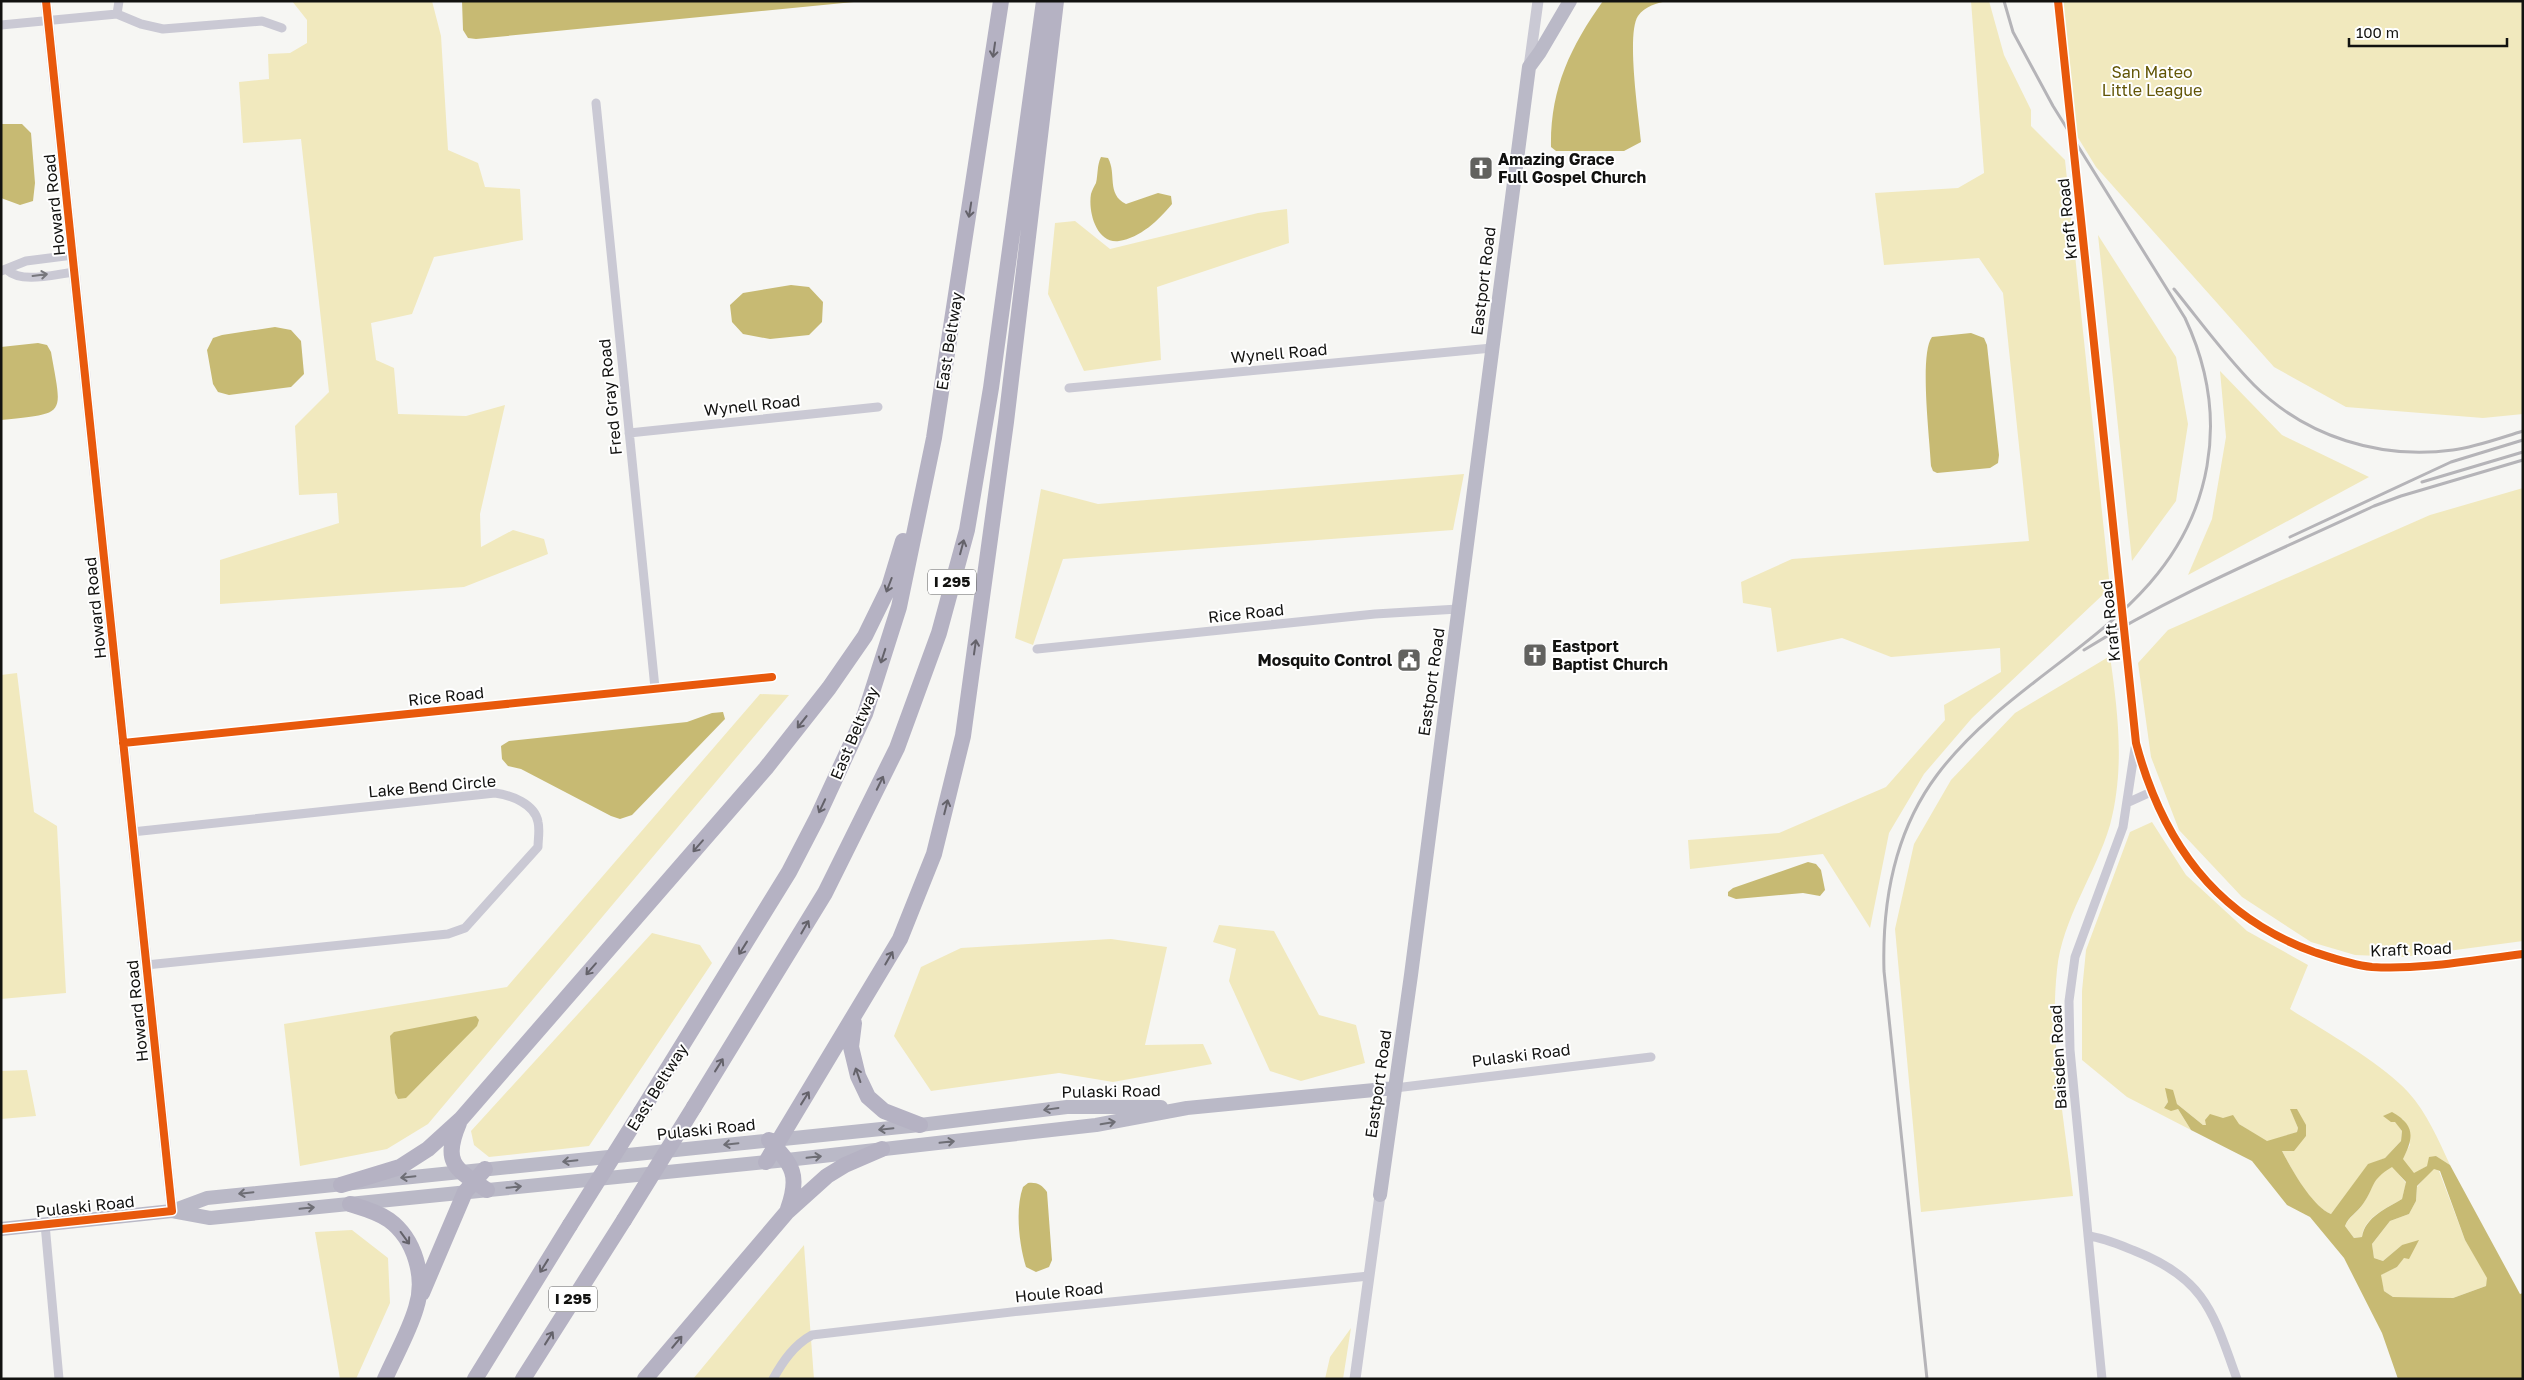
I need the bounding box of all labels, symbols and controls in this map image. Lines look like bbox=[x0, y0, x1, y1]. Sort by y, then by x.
scale bar bbox=[2349, 15, 2506, 47]
text: 100 m bbox=[2356, 23, 2399, 41]
one-way arrow bbox=[989, 41, 999, 57]
park label: San Mateo Little League bbox=[2102, 62, 2202, 100]
place label: Amazing Grace Full Gospel Church bbox=[1498, 149, 1646, 187]
street label: Howard Road bbox=[39, 153, 69, 257]
church icon: Amazing Grace Full Gospel Church bbox=[1468, 155, 1494, 181]
street label: Kraft Road bbox=[2053, 177, 2081, 261]
one-way arrow bbox=[964, 202, 974, 218]
street label: Eastport Road bbox=[1466, 226, 1500, 336]
one-way arrow bbox=[31, 270, 47, 280]
street label: East Beltway bbox=[931, 290, 967, 392]
street label: Fred Gray Road bbox=[594, 338, 626, 456]
street label: Wynell Road bbox=[1230, 339, 1328, 367]
street label: Wynell Road bbox=[703, 390, 801, 420]
one-way arrow bbox=[958, 540, 967, 556]
street label: Howard Road bbox=[80, 556, 110, 660]
road number: I 295 bbox=[928, 570, 976, 594]
one-way arrow bbox=[884, 577, 893, 592]
street label: Kraft Road bbox=[2096, 579, 2124, 663]
street label: Rice Road bbox=[1207, 599, 1285, 627]
street label: Eastport Road bbox=[1414, 627, 1448, 737]
place label: Eastport Baptist Church bbox=[1552, 636, 1668, 674]
one-way arrow bbox=[971, 640, 981, 656]
church icon: Eastport Baptist Church bbox=[1522, 642, 1548, 668]
public building icon: Mosquito Control bbox=[1396, 647, 1422, 673]
one-way arrow bbox=[878, 648, 888, 664]
place label: Mosquito Control bbox=[1257, 650, 1393, 670]
street label: Rice Road bbox=[407, 682, 485, 710]
street label: East Beltway bbox=[825, 683, 883, 783]
one-way arrow bbox=[797, 715, 808, 728]
street label: Lake Bend Circle bbox=[367, 770, 497, 802]
one-way arrow bbox=[876, 776, 885, 791]
one-way arrow bbox=[817, 798, 827, 813]
one-way arrow bbox=[942, 799, 951, 815]
one-way arrow bbox=[692, 840, 704, 853]
one-way arrow bbox=[800, 920, 810, 935]
street label: Kraft Road bbox=[2370, 938, 2452, 960]
one-way arrow bbox=[738, 941, 748, 955]
one-way arrow bbox=[884, 952, 894, 966]
street label: Howard Road bbox=[122, 959, 152, 1063]
one-way arrow bbox=[586, 962, 597, 975]
street label: Baisden Road bbox=[2045, 1004, 2071, 1110]
street label: Eastport Road bbox=[1361, 1029, 1395, 1139]
street label: Pulaski Road bbox=[1470, 1039, 1572, 1071]
street label: East Beltway bbox=[622, 1040, 692, 1134]
one-way arrow bbox=[715, 1059, 725, 1073]
one-way arrow bbox=[853, 1067, 863, 1083]
street label: Pulaski Road bbox=[1061, 1080, 1161, 1102]
one-way arrow bbox=[801, 1091, 811, 1105]
one-way arrow bbox=[1043, 1105, 1059, 1115]
street label: Pulaski Road bbox=[656, 1114, 756, 1144]
one-way arrow bbox=[1100, 1117, 1116, 1127]
one-way arrow bbox=[879, 1124, 895, 1134]
one-way arrow bbox=[938, 1137, 954, 1147]
one-way arrow bbox=[724, 1139, 740, 1149]
one-way arrow bbox=[806, 1152, 822, 1162]
one-way arrow bbox=[562, 1156, 578, 1166]
one-way arrow bbox=[400, 1173, 416, 1182]
one-way arrow bbox=[505, 1182, 521, 1192]
one-way arrow bbox=[239, 1189, 255, 1198]
street label: Pulaski Road bbox=[35, 1191, 135, 1221]
one-way arrow bbox=[299, 1203, 315, 1213]
one-way arrow bbox=[399, 1231, 410, 1244]
one-way arrow bbox=[539, 1259, 549, 1273]
street label: Houle Road bbox=[1014, 1277, 1104, 1307]
road number: I 295 bbox=[549, 1286, 597, 1312]
one-way arrow bbox=[544, 1331, 554, 1345]
one-way arrow bbox=[671, 1335, 682, 1348]

